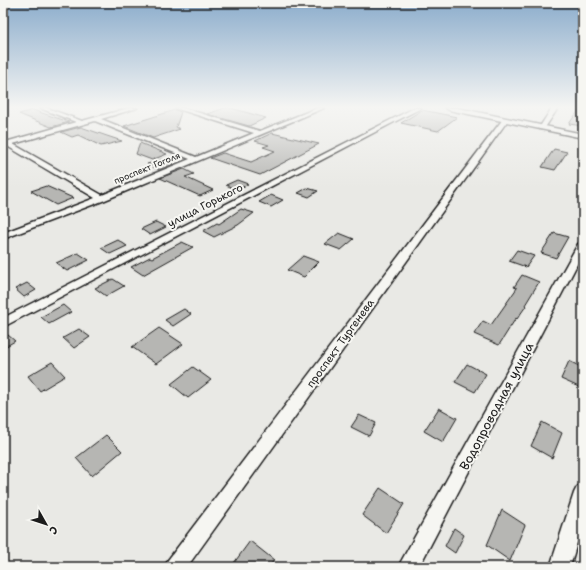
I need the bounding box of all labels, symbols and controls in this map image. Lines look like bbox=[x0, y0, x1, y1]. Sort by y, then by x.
street label: проспект Гоголя bbox=[112, 149, 182, 187]
street label: улица Горького bbox=[165, 180, 246, 231]
street label: проспект Тургенева bbox=[303, 296, 378, 391]
street label: Водопроводная улица bbox=[456, 339, 537, 473]
north arrow bbox=[26, 504, 66, 544]
text: С bbox=[45, 523, 61, 538]

